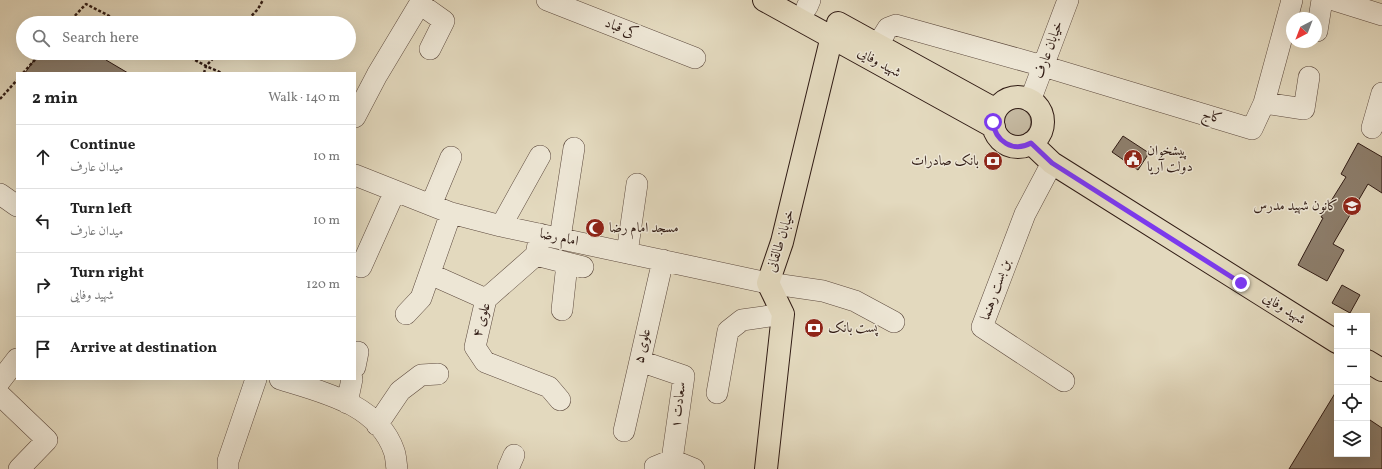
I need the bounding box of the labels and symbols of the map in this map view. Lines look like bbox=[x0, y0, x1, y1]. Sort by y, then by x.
north arrow bbox=[1286, 12, 1322, 48]
street label: کی قباد bbox=[602, 13, 641, 44]
street label: خیابان عارف bbox=[1030, 18, 1068, 82]
street label: شهید وفایی bbox=[854, 43, 904, 83]
street label: کاج bbox=[1199, 105, 1224, 131]
route start bbox=[984, 113, 1002, 131]
place label: پیشخوان دولت آریا bbox=[1147, 142, 1193, 177]
public building icon: پیشخوان دولت آریا bbox=[1122, 148, 1144, 170]
bank icon: بانک صادرات bbox=[982, 150, 1004, 172]
place label: بانک صادرات bbox=[911, 152, 979, 171]
school or university icon: کانون شهید مدرس bbox=[1341, 195, 1363, 217]
place label: کانون شهید مدرس bbox=[1253, 197, 1338, 216]
street label: خیابان طالقانی bbox=[762, 207, 800, 275]
mosque icon: مسجد امام رضا bbox=[584, 217, 606, 239]
place label: مسجد امام رضا bbox=[609, 219, 679, 240]
street label: امام رضا bbox=[537, 225, 580, 253]
street label: بن بست رهنما bbox=[976, 257, 1016, 323]
route end bbox=[1232, 274, 1250, 292]
street label: شهید وفایی bbox=[1259, 288, 1309, 330]
street label: علوی ۴ bbox=[468, 300, 496, 340]
bank icon: پست بانک bbox=[803, 317, 825, 339]
place label: پست بانک bbox=[828, 319, 878, 338]
street label: علوی ۵ bbox=[630, 327, 656, 365]
street label: سعادت ۱ bbox=[667, 381, 691, 429]

